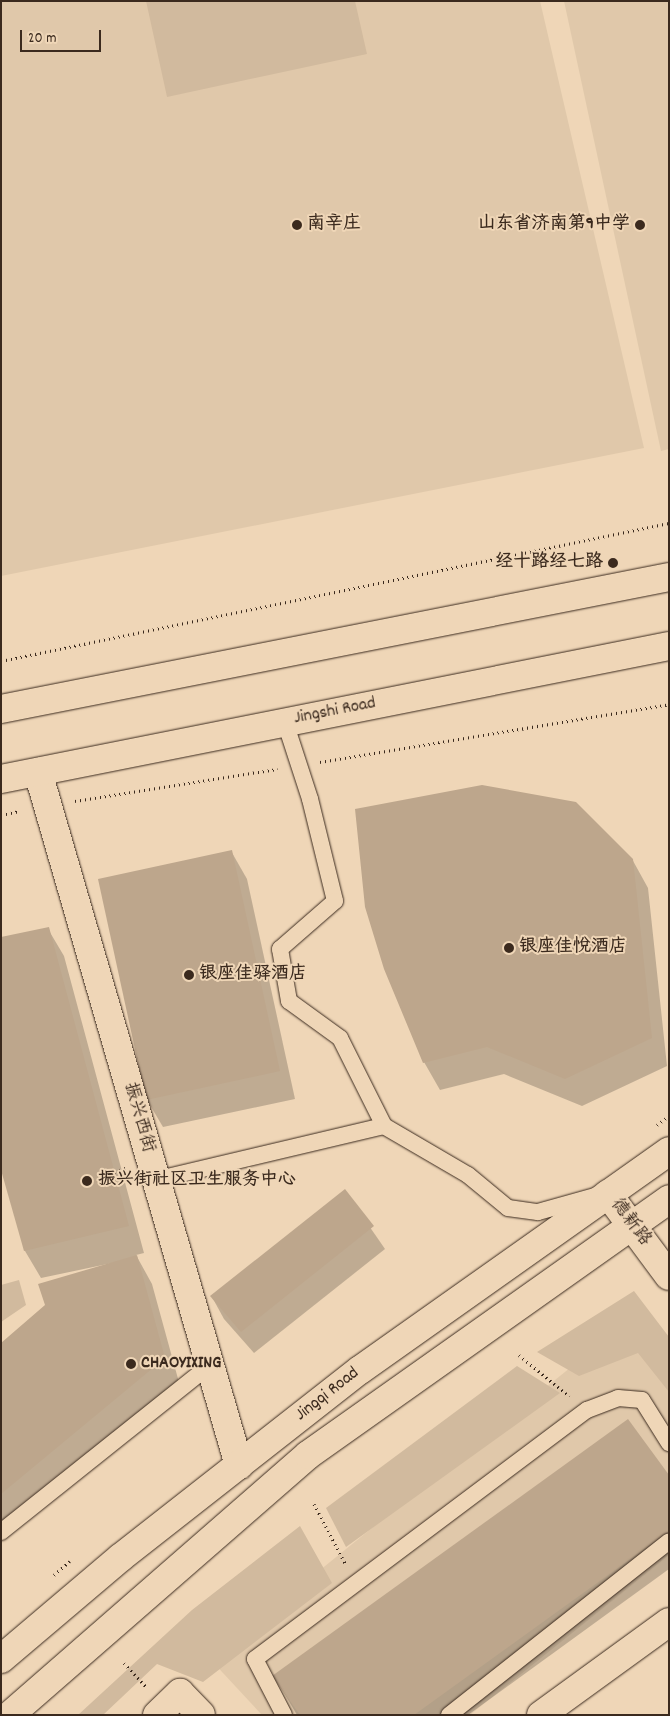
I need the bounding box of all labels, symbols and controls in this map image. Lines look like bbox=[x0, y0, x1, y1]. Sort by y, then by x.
scale bar bbox=[22, 20, 104, 52]
text: 20 m bbox=[28, 28, 56, 50]
place label: 南辛庄 bbox=[307, 214, 361, 236]
place label: 山东省济南第9中学 bbox=[478, 214, 630, 236]
marker: 南辛庄 bbox=[291, 219, 303, 231]
marker: 山东省济南第9中学 bbox=[634, 219, 646, 231]
place label: 经十路经七路 bbox=[495, 552, 603, 574]
marker: 经十路经七路 bbox=[607, 557, 619, 569]
street label: Jingshi Road bbox=[292, 693, 378, 731]
place label: 银座佳悦酒店 bbox=[519, 937, 627, 959]
marker: 银座佳悦酒店 bbox=[503, 942, 515, 954]
place label: 银座佳驿酒店 bbox=[199, 964, 307, 986]
marker: 银座佳驿酒店 bbox=[183, 969, 195, 981]
street label: 振兴西街 bbox=[118, 1080, 158, 1156]
place label: 振兴街社区卫生服务中心 bbox=[98, 1170, 296, 1192]
marker: 振兴街社区卫生服务中心 bbox=[80, 1174, 94, 1188]
street label: 德新路 bbox=[605, 1195, 655, 1251]
place label: CHAOYIXING bbox=[141, 1353, 221, 1375]
marker: CHAOYIXING bbox=[125, 1358, 137, 1370]
street label: Jingqi Road bbox=[292, 1363, 364, 1427]

